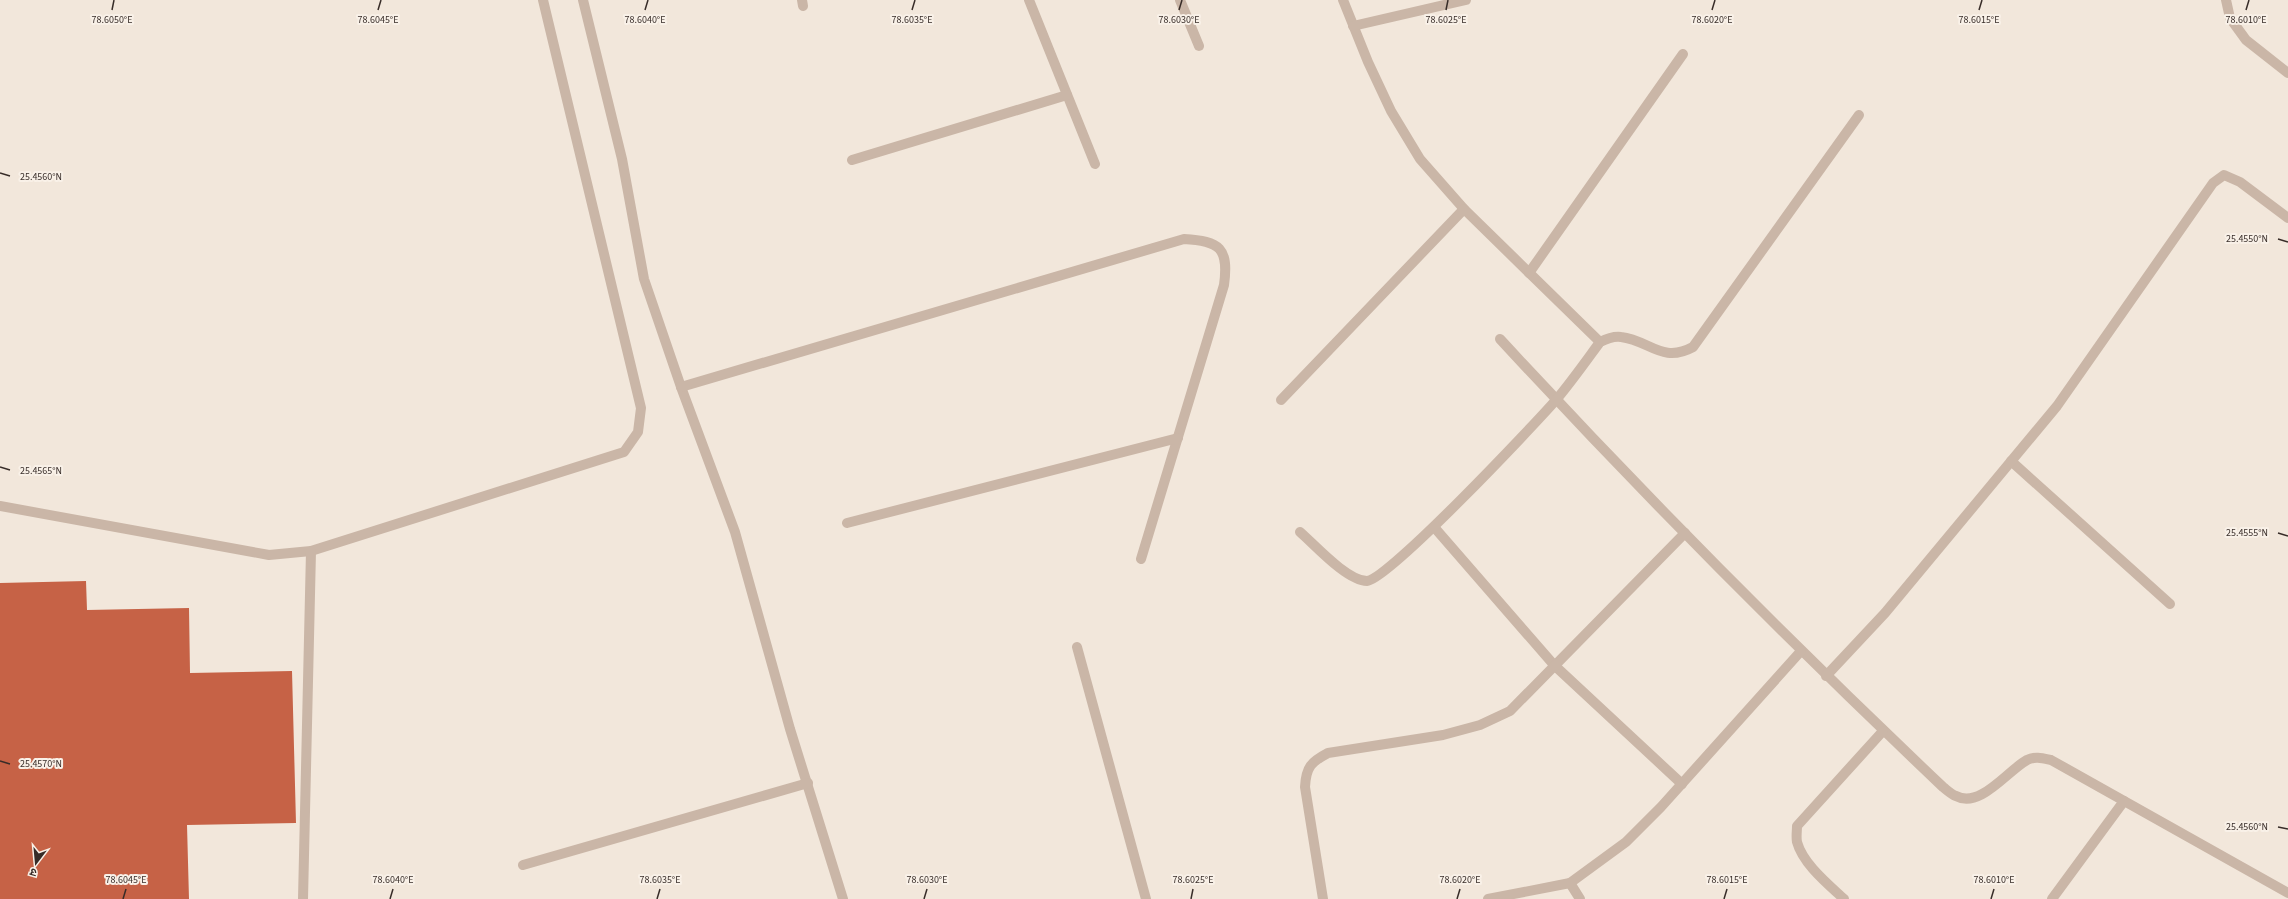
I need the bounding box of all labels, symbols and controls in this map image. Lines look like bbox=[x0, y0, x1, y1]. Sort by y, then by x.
text: 78.6050°E bbox=[92, 13, 132, 27]
text: 78.6045°E bbox=[358, 13, 398, 27]
text: 78.6040°E bbox=[625, 13, 665, 27]
text: 78.6035°E bbox=[892, 13, 932, 27]
text: 78.6030°E bbox=[1159, 13, 1199, 27]
text: 78.6025°E bbox=[1426, 13, 1466, 27]
text: 78.6020°E bbox=[1692, 13, 1732, 27]
text: 78.6015°E bbox=[1959, 13, 1999, 27]
text: 78.6010°E bbox=[2226, 13, 2266, 27]
text: 25.4560°N bbox=[20, 170, 62, 184]
text: 25.4550°N bbox=[2226, 232, 2268, 246]
text: 25.4565°N bbox=[20, 464, 62, 478]
text: 25.4555°N bbox=[2226, 526, 2268, 540]
text: 25.4570°N bbox=[20, 757, 62, 771]
text: 25.4560°N bbox=[2226, 820, 2268, 834]
north arrow bbox=[16, 843, 56, 883]
text: उ bbox=[28, 864, 39, 880]
text: 78.6045°E bbox=[106, 873, 146, 887]
text: 78.6040°E bbox=[373, 873, 413, 887]
text: 78.6035°E bbox=[640, 873, 680, 887]
text: 78.6030°E bbox=[907, 873, 947, 887]
text: 78.6025°E bbox=[1173, 873, 1213, 887]
text: 78.6020°E bbox=[1440, 873, 1480, 887]
text: 78.6015°E bbox=[1707, 873, 1747, 887]
text: 78.6010°E bbox=[1974, 873, 2014, 887]

